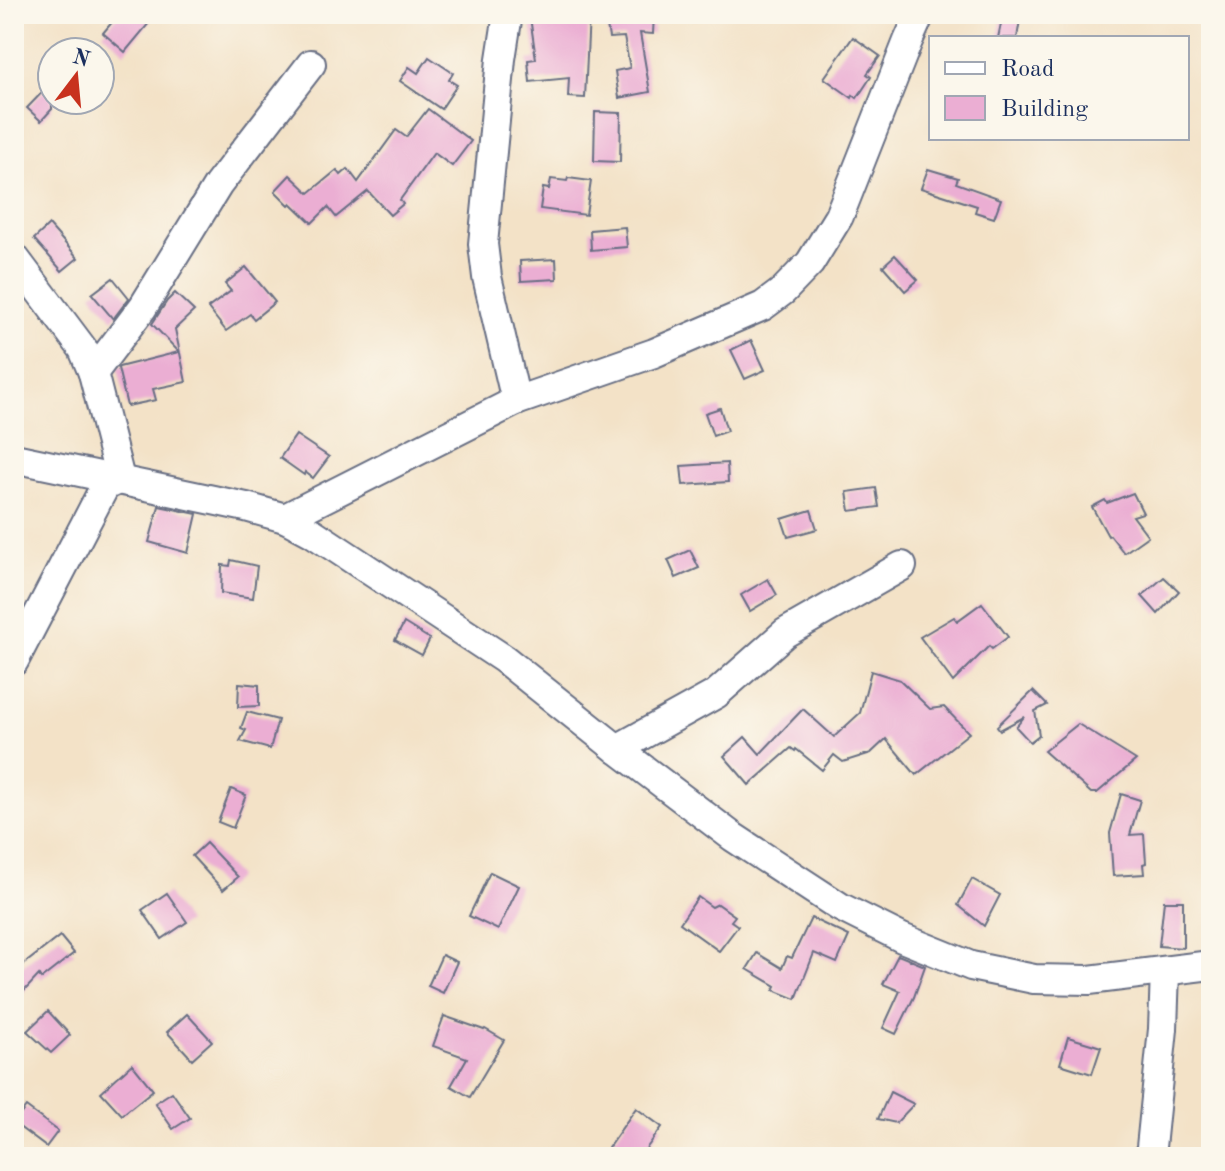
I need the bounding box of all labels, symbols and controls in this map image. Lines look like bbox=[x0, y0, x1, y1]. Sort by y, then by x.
north arrow bbox=[36, 36, 116, 116]
legend bbox=[929, 36, 1189, 140]
text: N bbox=[70, 46, 92, 72]
text: Road bbox=[1001, 58, 1054, 82]
text: Building bbox=[1001, 98, 1088, 122]

